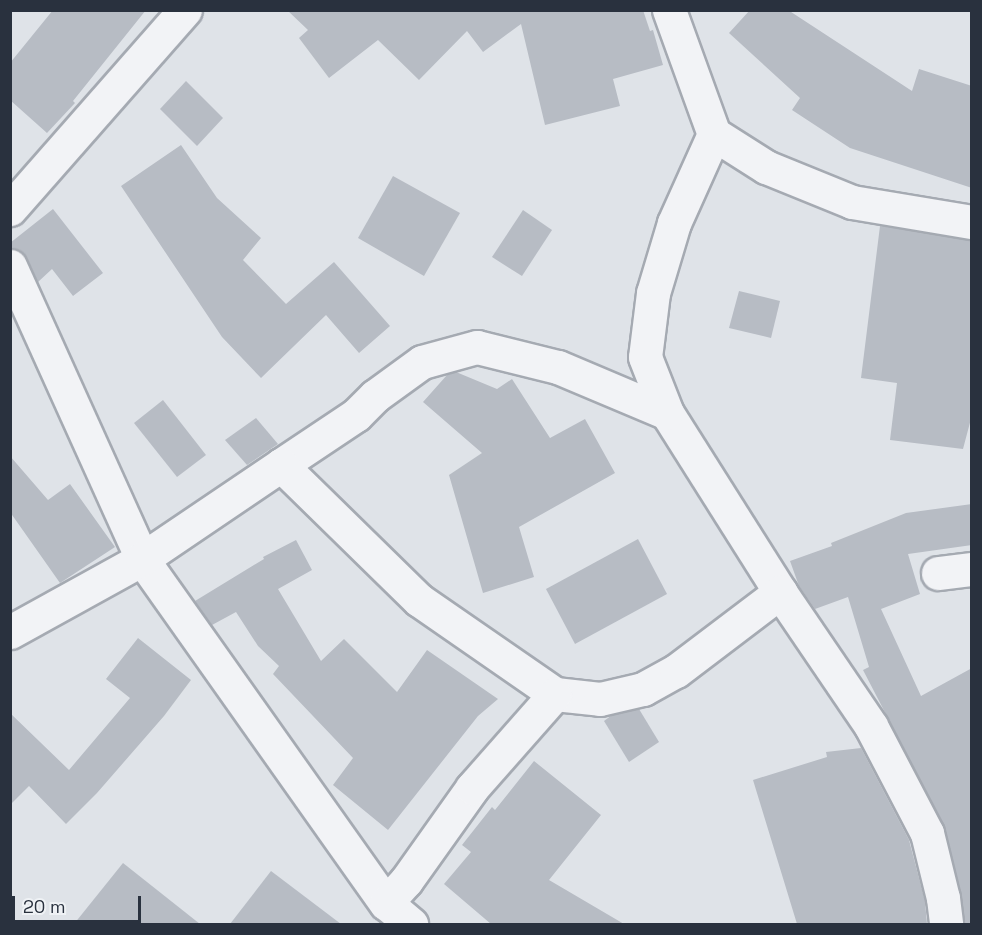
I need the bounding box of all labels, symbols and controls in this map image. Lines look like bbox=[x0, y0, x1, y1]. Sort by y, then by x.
scale bar bbox=[15, 884, 144, 922]
text: 20 m bbox=[23, 895, 66, 918]

